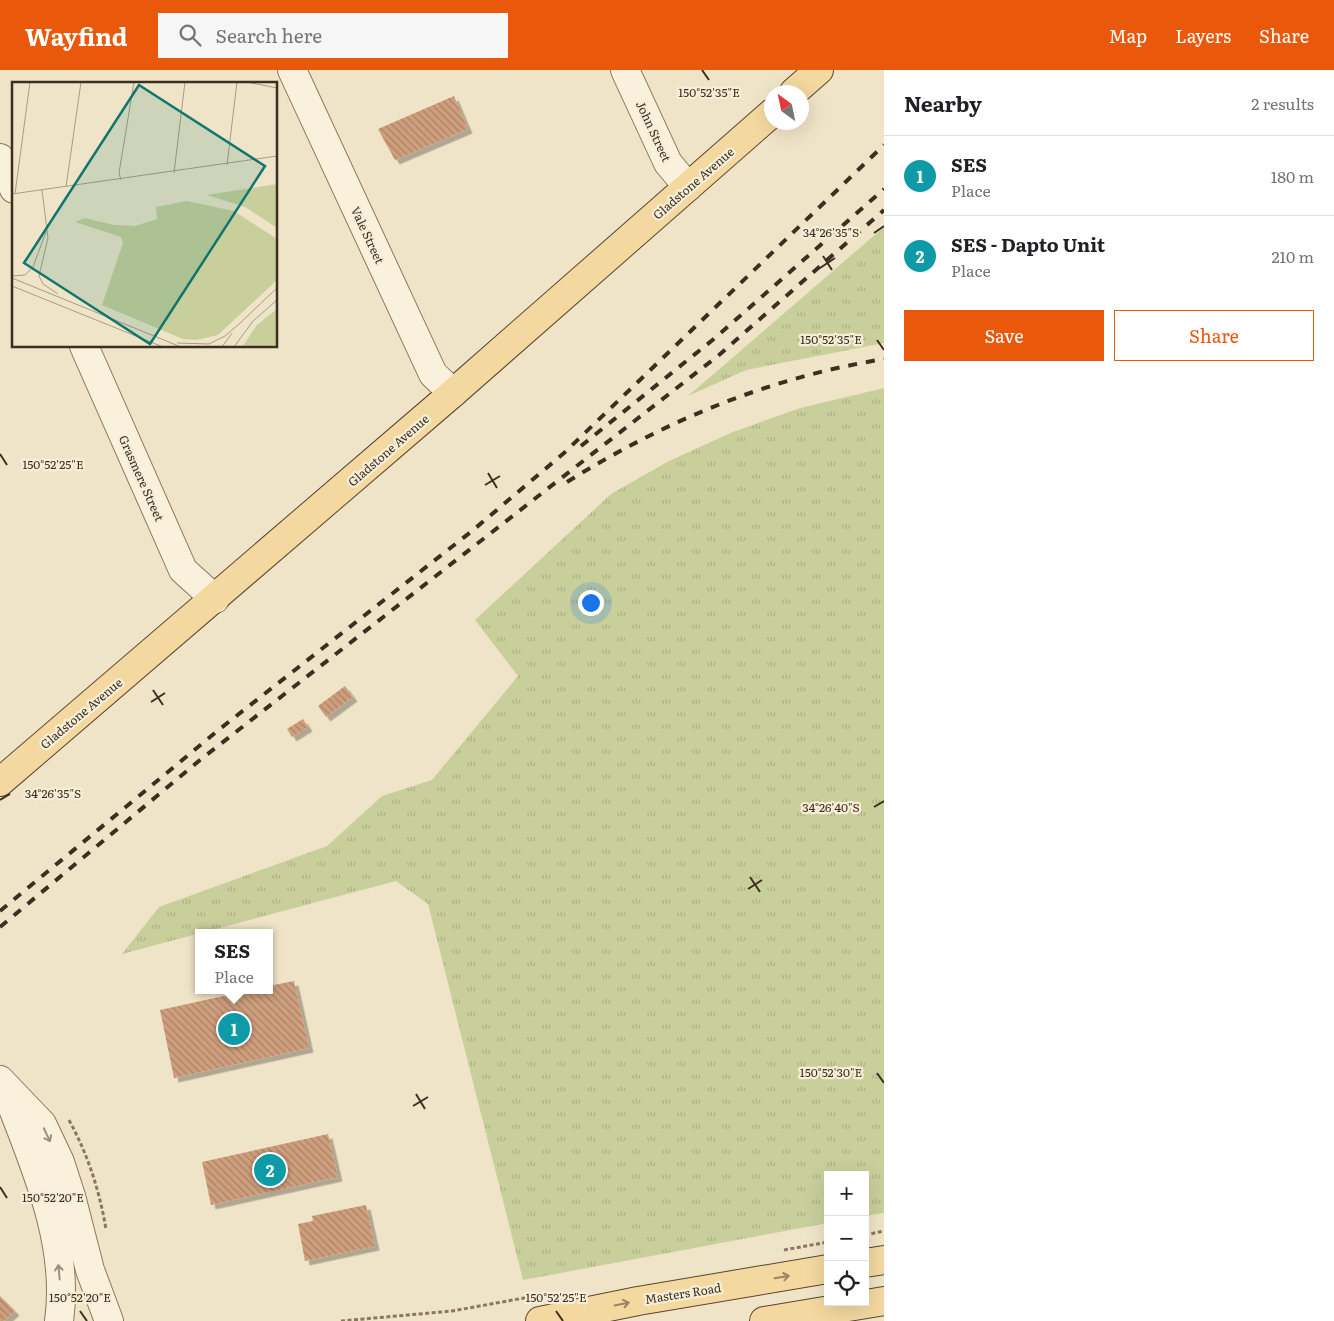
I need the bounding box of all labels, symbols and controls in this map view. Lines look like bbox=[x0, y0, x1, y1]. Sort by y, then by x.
search box bbox=[158, 13, 508, 58]
text: Wayfind bbox=[25, 18, 128, 53]
icon: search bbox=[176, 21, 204, 49]
text: Search here bbox=[216, 21, 322, 49]
text: Map bbox=[1109, 22, 1147, 49]
text: Layers bbox=[1175, 22, 1231, 49]
text: Share bbox=[1259, 22, 1309, 49]
inset map bbox=[12, 82, 278, 348]
text: 150°52'35"E bbox=[678, 83, 740, 101]
north arrow bbox=[764, 85, 809, 130]
text: Nearby bbox=[904, 87, 982, 118]
text: 2 results bbox=[1251, 91, 1314, 115]
street label: John Street bbox=[632, 97, 676, 165]
street label: Gladstone Avenue bbox=[648, 143, 738, 223]
text: SES bbox=[951, 150, 987, 178]
text: 1 bbox=[917, 164, 923, 188]
text: 180 m bbox=[1271, 164, 1314, 188]
text: Place bbox=[951, 178, 991, 202]
street label: Vale Street bbox=[347, 203, 389, 267]
text: 34°26'35"S bbox=[803, 223, 859, 241]
text: SES - Dapto Unit bbox=[951, 230, 1105, 258]
text: 2 bbox=[916, 244, 924, 268]
text: 210 m bbox=[1271, 244, 1314, 268]
text: Place bbox=[951, 258, 991, 282]
button: Save bbox=[904, 310, 1104, 361]
button: Share bbox=[1114, 310, 1314, 361]
text: 150°52'35"E bbox=[800, 330, 862, 348]
street label: Gladstone Avenue bbox=[343, 410, 433, 490]
street label: Grasmere Street bbox=[115, 432, 169, 524]
text: 150°52'25"E bbox=[22, 455, 84, 473]
your location bbox=[578, 590, 604, 616]
street label: Gladstone Avenue bbox=[36, 673, 126, 753]
text: 34°26'35"S bbox=[25, 784, 81, 802]
text: 34°26'40"S bbox=[802, 798, 860, 816]
popup bbox=[195, 929, 273, 994]
text: SES bbox=[214, 936, 250, 964]
text: Place bbox=[214, 964, 254, 988]
pin: 1 bbox=[218, 1010, 250, 1048]
text: 150°52'30"E bbox=[800, 1063, 863, 1081]
one-way arrow bbox=[42, 1127, 52, 1142]
pin: 2 bbox=[254, 1151, 286, 1189]
map controls bbox=[824, 1171, 869, 1306]
button: + bbox=[824, 1171, 869, 1216]
text: 150°52'20"E bbox=[22, 1188, 84, 1206]
button: − bbox=[824, 1216, 869, 1261]
button: locate bbox=[824, 1261, 869, 1306]
one-way arrow bbox=[54, 1265, 64, 1281]
one-way arrow bbox=[773, 1271, 789, 1281]
street label: Masters Road bbox=[644, 1278, 723, 1308]
text: 150°52'20"E bbox=[49, 1288, 111, 1306]
text: 150°52'25"E bbox=[525, 1288, 587, 1306]
one-way arrow bbox=[613, 1299, 629, 1308]

